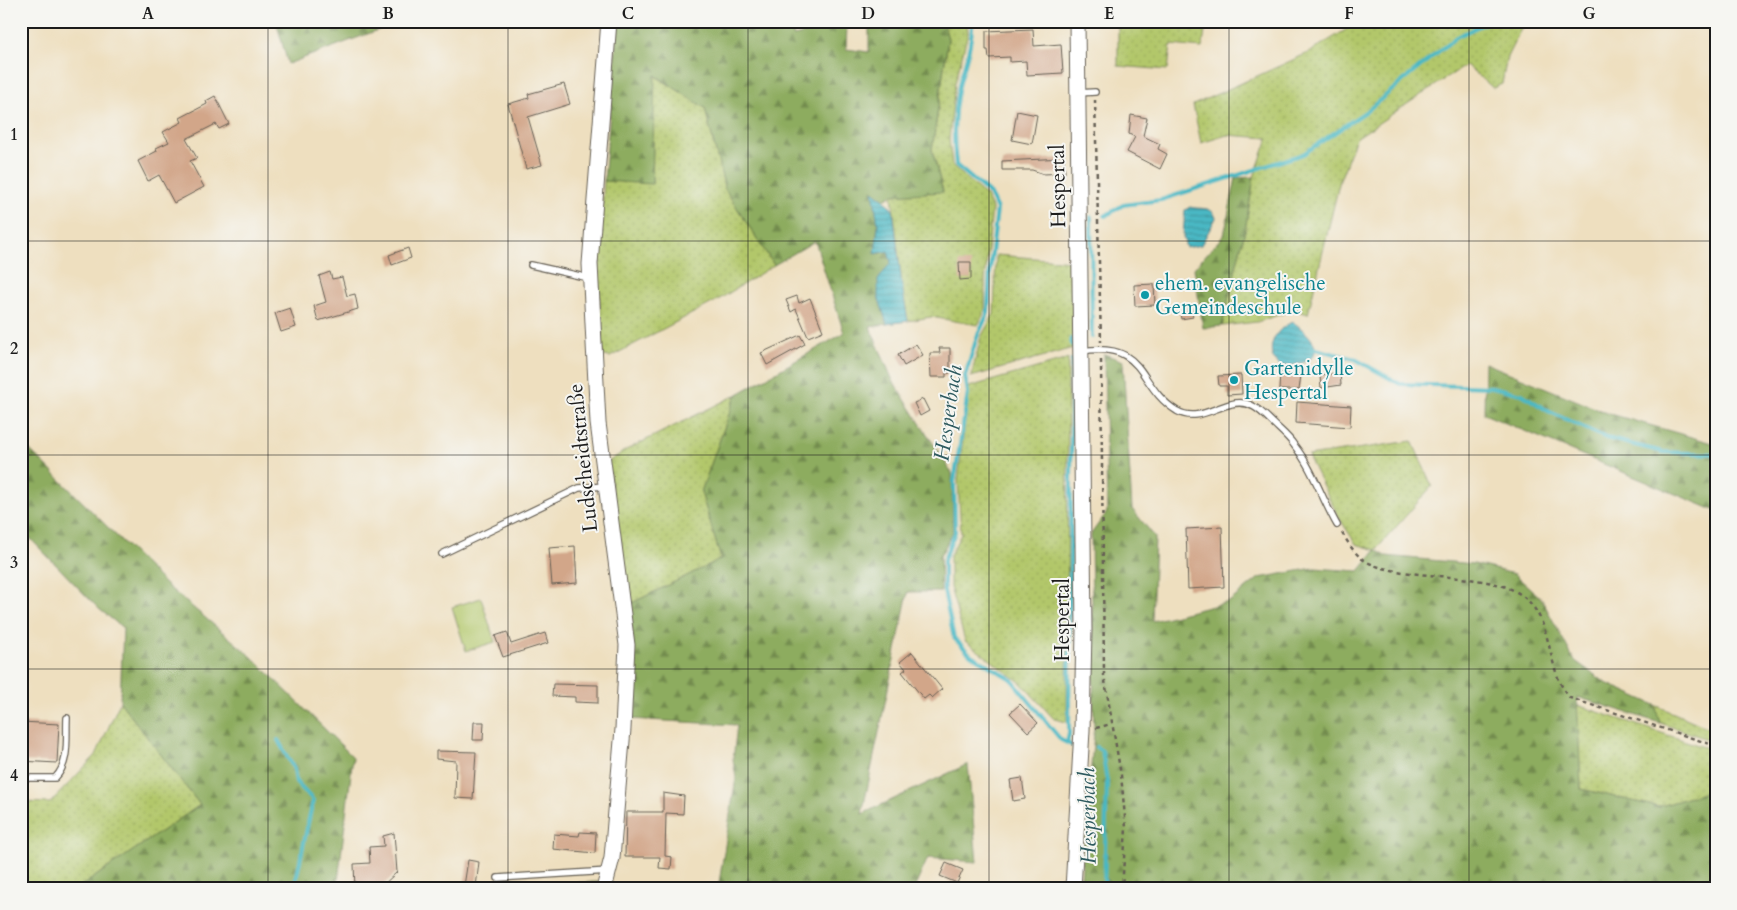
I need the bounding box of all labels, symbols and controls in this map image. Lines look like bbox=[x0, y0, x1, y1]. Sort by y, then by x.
text: A bbox=[142, 3, 154, 25]
text: B bbox=[382, 3, 394, 25]
text: C bbox=[622, 3, 634, 25]
text: D bbox=[861, 3, 875, 25]
text: E bbox=[1104, 3, 1114, 25]
text: F bbox=[1344, 3, 1354, 25]
text: G bbox=[1582, 3, 1596, 25]
text: 1 bbox=[10, 124, 18, 146]
street label: Hespertal bbox=[1043, 144, 1073, 228]
place label: ehem. evangelische Gemeindeschule bbox=[1155, 269, 1326, 322]
marker: ehem. evangelische Gemeindeschule bbox=[1139, 289, 1151, 301]
text: 2 bbox=[10, 338, 18, 360]
place label: Gartenidylle Hespertal bbox=[1244, 354, 1354, 407]
water label: Hesperbach bbox=[926, 363, 970, 463]
marker: Gartenidylle Hespertal bbox=[1228, 374, 1240, 386]
street label: Ludscheidtstraße bbox=[561, 382, 605, 534]
text: 3 bbox=[10, 552, 18, 574]
street label: Hespertal bbox=[1048, 578, 1077, 662]
text: 4 bbox=[10, 765, 18, 787]
water label: Hesperbach bbox=[1072, 767, 1104, 865]

